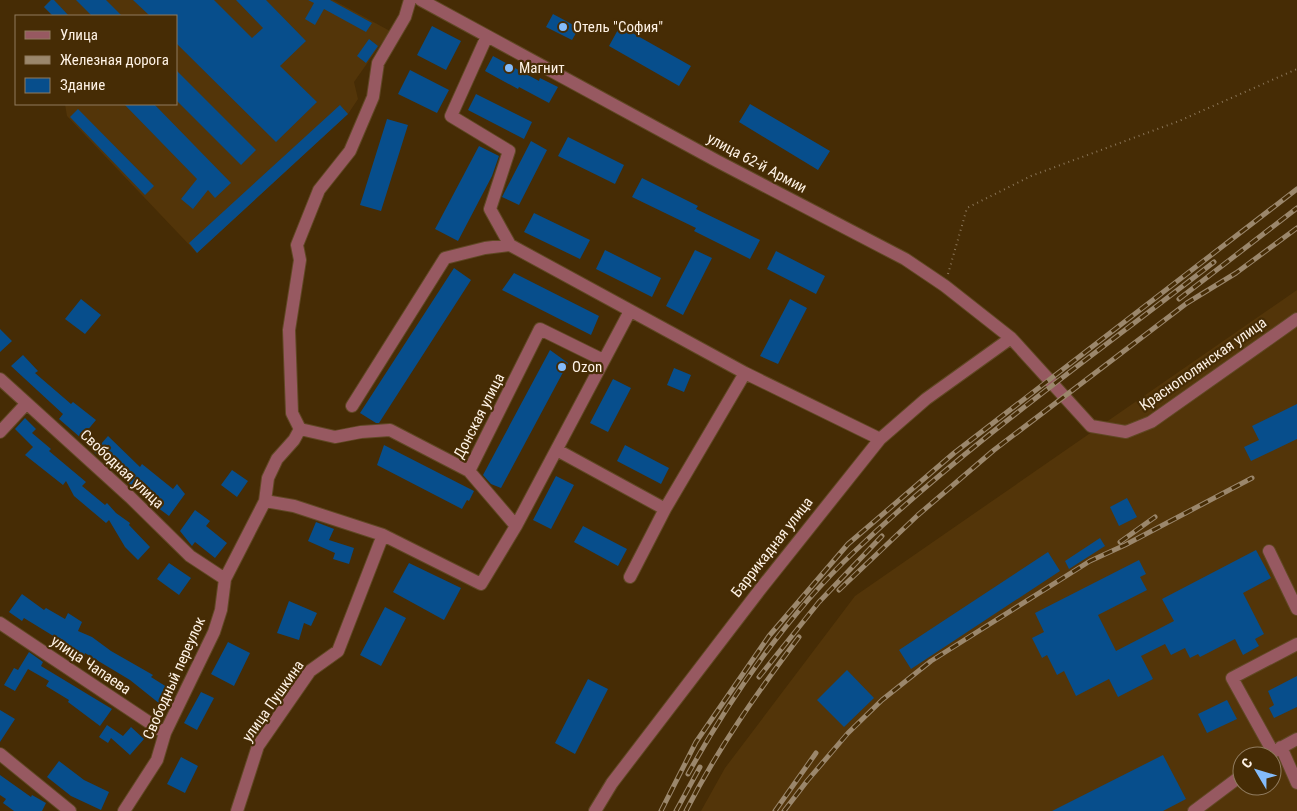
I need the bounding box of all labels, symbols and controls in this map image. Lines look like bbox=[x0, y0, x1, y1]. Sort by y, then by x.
legend bbox=[15, 15, 178, 105]
place label: Отель "София" bbox=[573, 18, 663, 36]
marker: Отель "София" bbox=[557, 21, 569, 33]
text: Улица bbox=[60, 26, 98, 44]
text: Железная дорога bbox=[60, 51, 169, 69]
place label: Магнит bbox=[519, 59, 565, 77]
marker: Магнит bbox=[503, 62, 515, 74]
text: Здание bbox=[60, 76, 105, 94]
street label: улица 62-й Армии bbox=[704, 129, 810, 197]
street label: Краснополянская улица bbox=[1136, 313, 1270, 415]
place label: Ozon bbox=[572, 358, 602, 376]
marker: Ozon bbox=[556, 361, 568, 373]
street label: Донская улица bbox=[450, 370, 508, 462]
street label: Свободная улица bbox=[76, 426, 168, 512]
street label: Баррикадная улица bbox=[727, 493, 817, 601]
street label: Свободный переулок bbox=[139, 614, 209, 742]
street label: улица Чапаева bbox=[48, 632, 134, 698]
street label: улица Пушкина bbox=[238, 657, 308, 745]
north arrow bbox=[1232, 746, 1282, 796]
text: С bbox=[1238, 755, 1256, 771]

